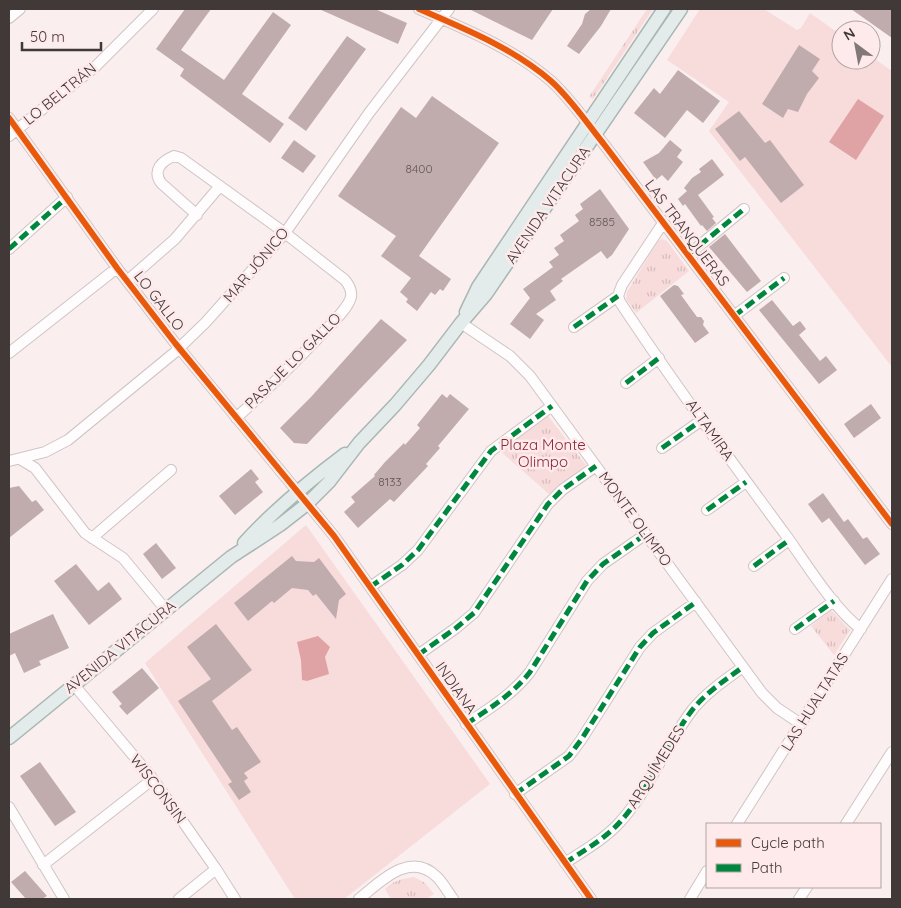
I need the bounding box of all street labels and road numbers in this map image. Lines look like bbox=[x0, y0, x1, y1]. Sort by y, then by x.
street label: LO BELTRÁN bbox=[19, 58, 100, 129]
street label: AVENIDA VITACURA bbox=[501, 142, 594, 267]
street label: LAS TRANQUERAS bbox=[641, 175, 734, 290]
street label: MAR JÓNICO bbox=[219, 223, 293, 306]
street label: LO GALLO bbox=[130, 267, 189, 334]
street label: PASAJE LO GALLO bbox=[241, 309, 345, 413]
street label: ALTAMIRA bbox=[682, 395, 739, 464]
street label: MONTE OLIMPO bbox=[595, 468, 676, 570]
street label: AVENIDA VITACURA bbox=[60, 596, 179, 697]
street label: LAS HUALTATAS bbox=[777, 649, 852, 754]
street label: INDIANA bbox=[432, 658, 481, 718]
street label: ARQUÍMEDES bbox=[623, 722, 689, 812]
street label: WISCONSIN bbox=[126, 750, 191, 827]

